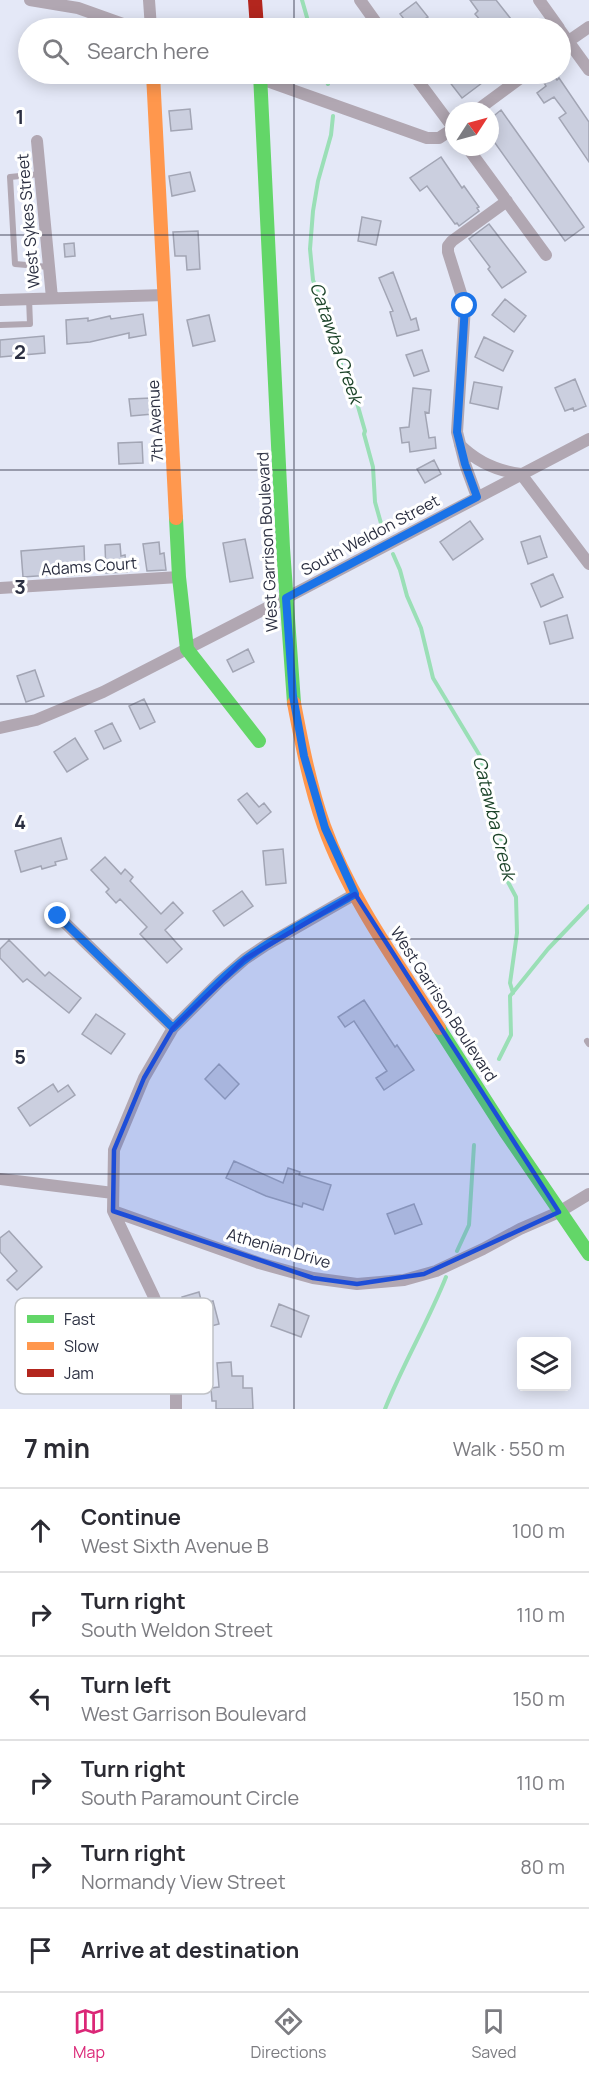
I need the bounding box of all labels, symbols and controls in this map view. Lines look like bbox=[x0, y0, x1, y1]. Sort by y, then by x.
search box bbox=[18, 18, 571, 84]
icon: search bbox=[39, 35, 72, 68]
text: Search here bbox=[87, 36, 209, 66]
north arrow bbox=[445, 102, 499, 156]
text: 1 bbox=[16, 103, 24, 130]
street label: West Sykes Street bbox=[11, 153, 45, 289]
water label: Catawba Creek bbox=[305, 279, 370, 409]
route start bbox=[451, 292, 477, 318]
text: 2 bbox=[14, 338, 26, 365]
street label: 7th Avenue bbox=[142, 380, 168, 462]
street label: West Garrison Boulevard bbox=[251, 451, 283, 633]
street label: South Weldon Street bbox=[297, 489, 443, 581]
street label: Adams Court bbox=[40, 552, 138, 580]
text: 3 bbox=[14, 573, 26, 600]
water label: Catawba Creek bbox=[468, 753, 523, 885]
text: 4 bbox=[14, 808, 26, 835]
route end bbox=[44, 902, 70, 928]
street label: West Garrison Boulevard bbox=[386, 922, 502, 1086]
text: 5 bbox=[14, 1043, 26, 1070]
street label: Athenian Drive bbox=[224, 1223, 334, 1273]
legend bbox=[15, 1298, 213, 1394]
text: Fast bbox=[64, 1308, 95, 1330]
text: Slow bbox=[64, 1335, 99, 1357]
map controls bbox=[517, 1337, 571, 1391]
button: layers bbox=[517, 1337, 571, 1391]
text: Jam bbox=[64, 1362, 94, 1384]
text: 7 min bbox=[24, 1430, 90, 1466]
text: Walk · 550 m bbox=[453, 1435, 565, 1462]
text: Continue bbox=[81, 1502, 181, 1532]
icon: ahead bbox=[24, 1514, 57, 1547]
text: 100 m bbox=[512, 1517, 565, 1544]
text: West Sixth Avenue B bbox=[81, 1532, 269, 1559]
text: Turn right bbox=[81, 1586, 186, 1616]
icon: right bbox=[24, 1598, 57, 1631]
text: 110 m bbox=[516, 1601, 565, 1628]
text: South Weldon Street bbox=[81, 1616, 273, 1643]
text: Turn left bbox=[81, 1670, 171, 1700]
icon: left bbox=[24, 1682, 57, 1715]
text: 150 m bbox=[512, 1685, 565, 1712]
text: West Garrison Boulevard bbox=[81, 1700, 307, 1727]
text: Turn right bbox=[81, 1754, 186, 1784]
icon: right bbox=[24, 1766, 57, 1799]
text: 110 m bbox=[516, 1769, 565, 1796]
text: South Paramount Circle bbox=[81, 1784, 299, 1811]
text: Turn right bbox=[81, 1838, 186, 1868]
icon: right bbox=[24, 1850, 57, 1883]
text: 80 m bbox=[520, 1853, 565, 1880]
text: Normandy View Street bbox=[81, 1868, 286, 1895]
icon: arrive bbox=[24, 1934, 57, 1967]
text: Arrive at destination bbox=[81, 1935, 299, 1965]
tab: Map bbox=[73, 2005, 106, 2063]
tab: Directions bbox=[251, 2005, 326, 2063]
tab: Saved bbox=[471, 2005, 516, 2063]

